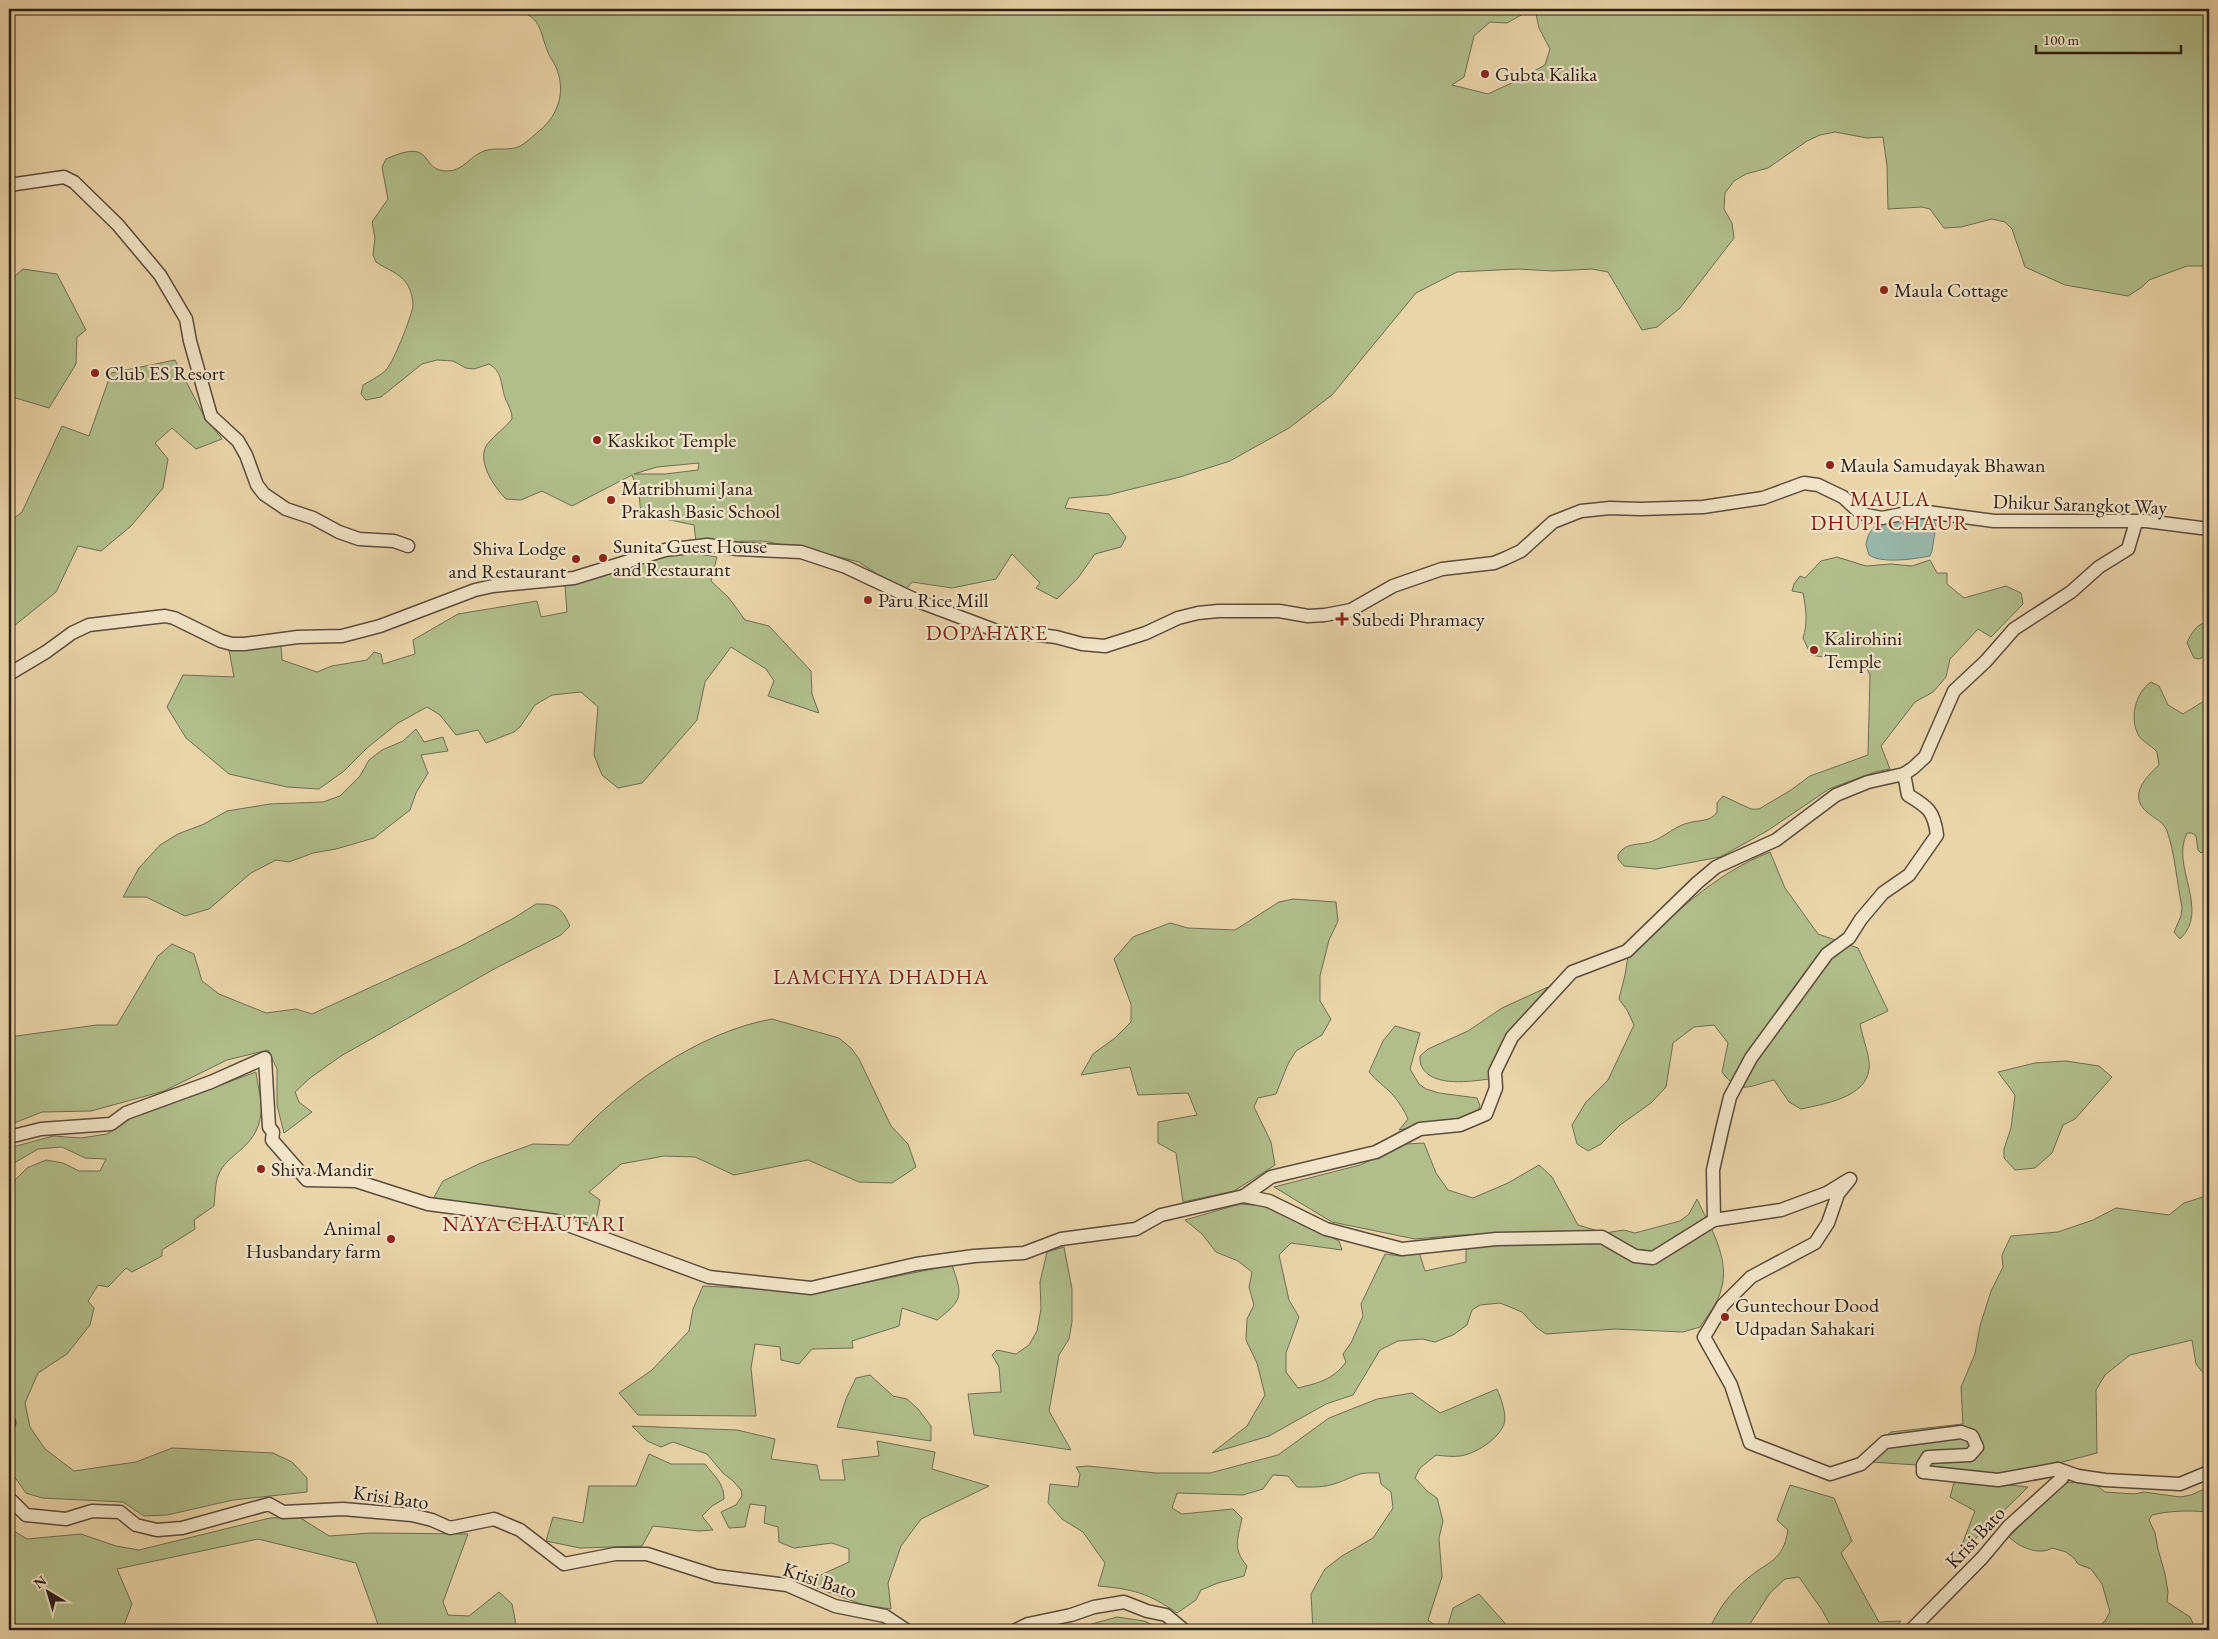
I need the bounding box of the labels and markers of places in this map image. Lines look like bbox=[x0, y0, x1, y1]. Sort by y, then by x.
place label: Gubta Kalika bbox=[1495, 61, 1597, 87]
marker: Gubta Kalika bbox=[1479, 68, 1491, 80]
place label: Maula Cottage bbox=[1894, 277, 2008, 303]
marker: Maula Cottage bbox=[1878, 284, 1890, 296]
place label: Club ES Resort bbox=[105, 360, 226, 386]
marker: Club ES Resort bbox=[89, 367, 101, 379]
place label: Kaskikot Temple bbox=[607, 427, 736, 453]
marker: Kaskikot Temple bbox=[591, 434, 603, 446]
place label: Maula Samudayak Bhawan bbox=[1840, 452, 2046, 478]
marker: Maula Samudayak Bhawan bbox=[1824, 459, 1836, 471]
place label: Matribhumi Jana Prakash Basic School bbox=[621, 475, 780, 524]
marker: Matribhumi Jana Prakash Basic School bbox=[605, 494, 617, 506]
place label: Sunita Guest House and Restaurant bbox=[613, 533, 767, 582]
place label: Shiva Lodge and Restaurant bbox=[449, 535, 567, 584]
marker: Sunita Guest House and Restaurant bbox=[597, 552, 609, 564]
marker: Shiva Lodge and Restaurant bbox=[570, 553, 582, 565]
place label: Paru Rice Mill bbox=[878, 587, 989, 613]
marker: Paru Rice Mill bbox=[862, 594, 874, 606]
place label: Subedi Phramacy bbox=[1352, 606, 1485, 632]
marker: Subedi Phramacy bbox=[1336, 613, 1348, 625]
place label: Kalirohini Temple bbox=[1824, 625, 1902, 674]
marker: Kalirohini Temple bbox=[1808, 644, 1820, 656]
place label: Shiva Mandir bbox=[271, 1156, 374, 1182]
marker: Shiva Mandir bbox=[255, 1163, 267, 1175]
place label: Animal Husbandary farm bbox=[246, 1215, 381, 1264]
marker: Animal Husbandary farm bbox=[385, 1233, 397, 1245]
place label: Guntechour Dood Udpadan Sahakari bbox=[1735, 1292, 1880, 1341]
marker: Guntechour Dood Udpadan Sahakari bbox=[1719, 1311, 1731, 1323]

